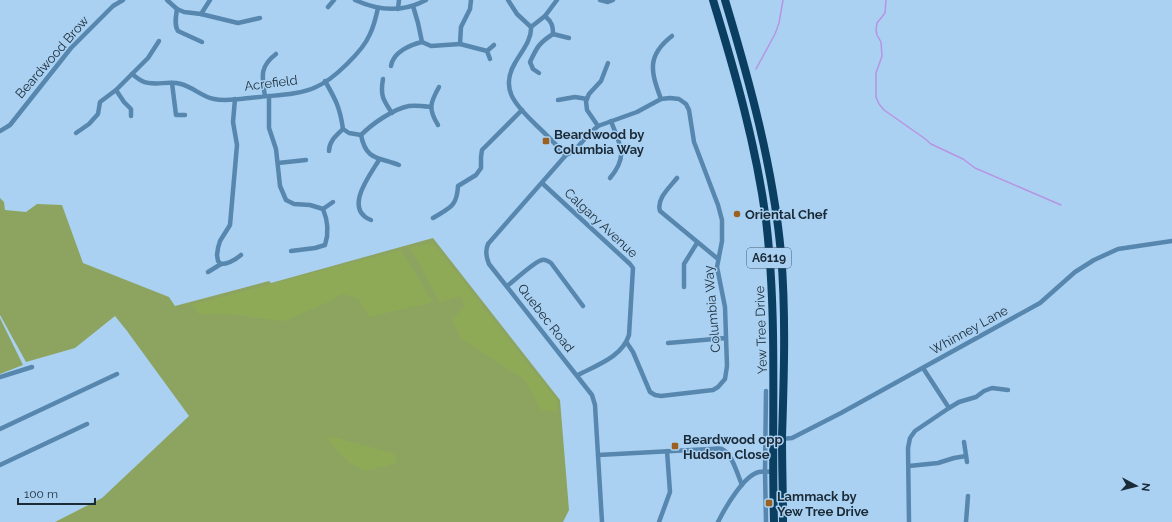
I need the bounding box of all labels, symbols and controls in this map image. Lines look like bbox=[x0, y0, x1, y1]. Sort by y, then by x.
street label: Beardwood Brow bbox=[12, 12, 92, 101]
street label: Acrefield bbox=[244, 72, 298, 94]
place label: Beardwood by Columbia Way bbox=[554, 127, 645, 157]
marker: Beardwood by Columbia Way bbox=[541, 136, 551, 146]
street label: Calgary Avenue bbox=[561, 185, 641, 261]
place label: Oriental Chef bbox=[745, 207, 829, 222]
marker: Oriental Chef bbox=[732, 209, 742, 219]
road number: A6119 bbox=[747, 248, 791, 268]
street label: Columbia Way bbox=[701, 265, 723, 353]
street label: Quebec Road bbox=[515, 281, 577, 355]
street label: Yew Tree Drive bbox=[752, 285, 770, 375]
street label: Whinney Lane bbox=[928, 302, 1011, 358]
place label: Beardwood opp Hudson Close bbox=[683, 432, 783, 462]
marker: Beardwood opp Hudson Close bbox=[670, 441, 680, 451]
north arrow bbox=[1116, 466, 1156, 506]
scale bar bbox=[18, 480, 95, 506]
text: N bbox=[1138, 482, 1152, 492]
text: 100 m bbox=[24, 487, 58, 501]
place label: Lammack by Yew Tree Drive bbox=[777, 489, 869, 519]
marker: Lammack by Yew Tree Drive bbox=[764, 498, 774, 508]

